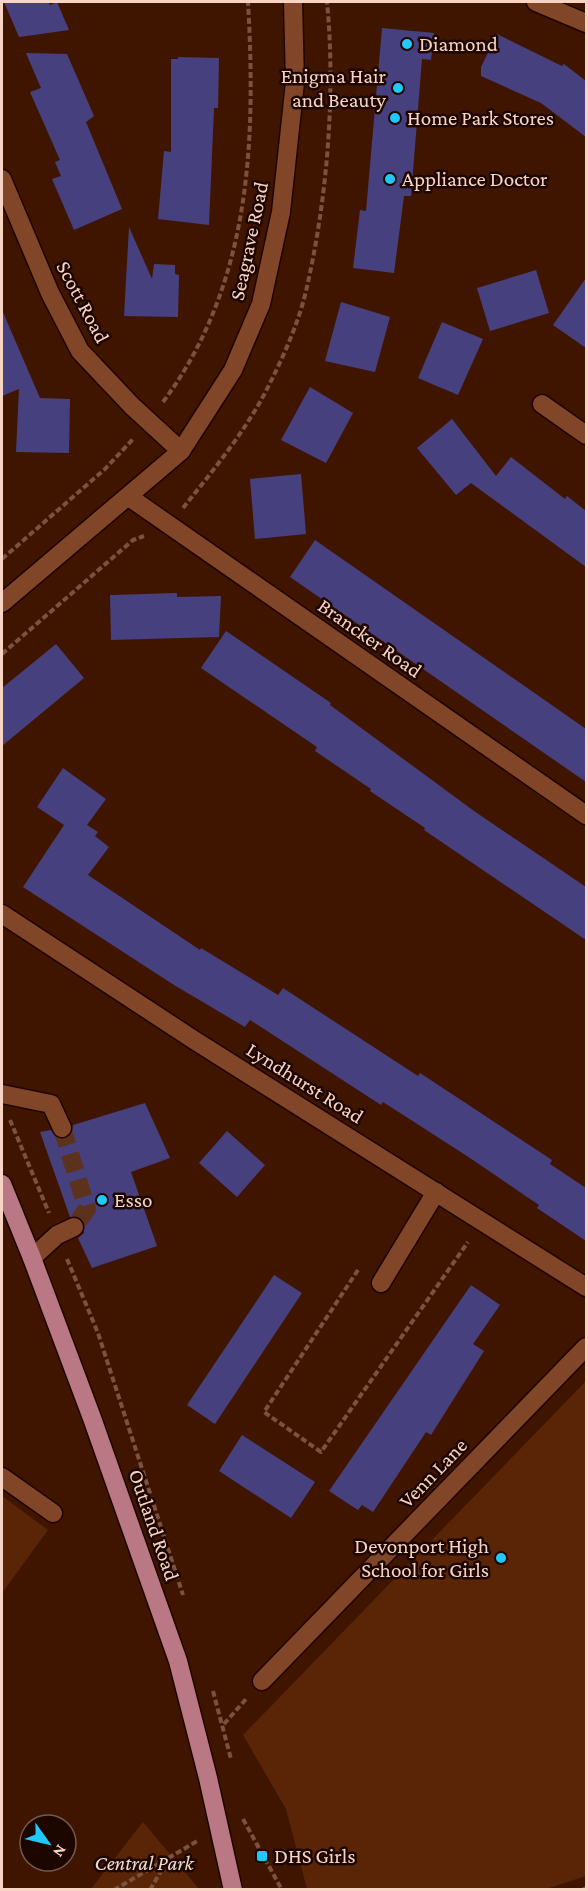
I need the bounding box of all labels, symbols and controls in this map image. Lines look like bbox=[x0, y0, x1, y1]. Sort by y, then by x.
place label: Diamond bbox=[419, 32, 498, 56]
marker: Diamond bbox=[400, 37, 414, 51]
place label: Enigma Hair and Beauty bbox=[281, 64, 387, 112]
marker: Enigma Hair and Beauty bbox=[391, 81, 405, 95]
place label: Home Park Stores bbox=[407, 106, 554, 130]
marker: Home Park Stores bbox=[388, 111, 402, 125]
place label: Appliance Doctor bbox=[402, 167, 548, 191]
marker: Appliance Doctor bbox=[383, 172, 397, 186]
street label: Seagrave Road bbox=[225, 179, 273, 303]
street label: Scott Road bbox=[51, 257, 115, 347]
street label: Brancker Road bbox=[313, 593, 427, 683]
street label: Lyndhurst Road bbox=[242, 1037, 368, 1129]
place label: Esso bbox=[114, 1188, 152, 1212]
marker: Esso bbox=[95, 1193, 109, 1207]
street label: Venn Lane bbox=[394, 1433, 472, 1513]
street label: Outland Road bbox=[124, 1466, 184, 1584]
place label: Devonport High School for Girls bbox=[354, 1534, 489, 1582]
marker: Devonport High School for Girls bbox=[494, 1551, 508, 1565]
north arrow bbox=[18, 1813, 78, 1873]
text: N bbox=[50, 1842, 70, 1860]
place label: DHS Girls bbox=[274, 1844, 355, 1868]
marker: DHS Girls bbox=[255, 1849, 269, 1863]
park label: Central Park bbox=[94, 1851, 194, 1875]

